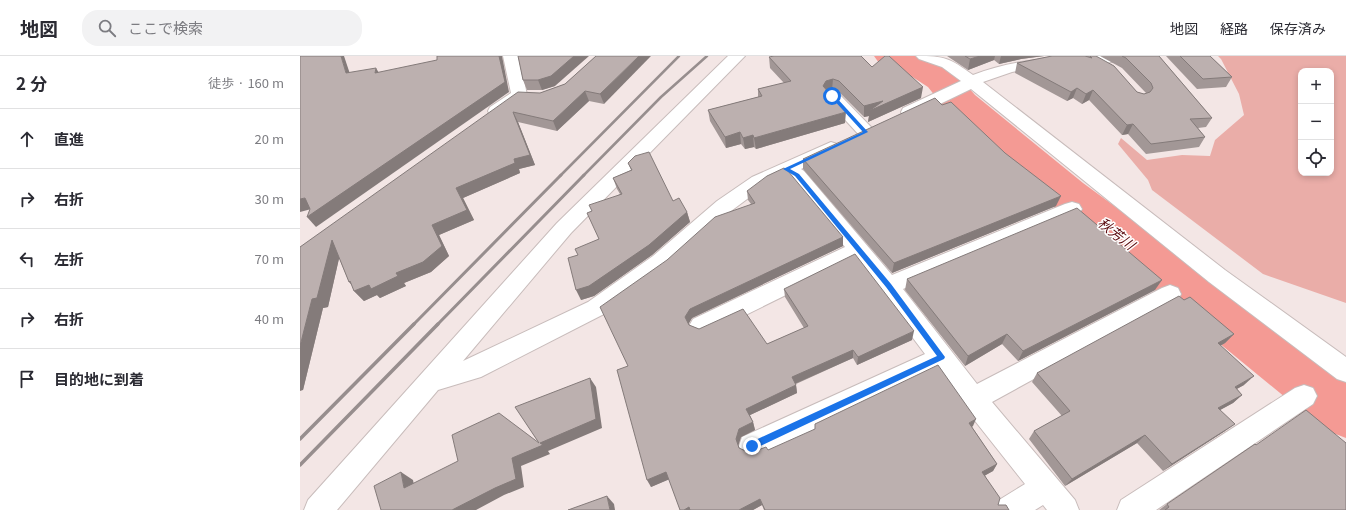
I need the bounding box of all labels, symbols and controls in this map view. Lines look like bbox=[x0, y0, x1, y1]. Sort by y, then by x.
search box bbox=[82, 10, 362, 46]
text: 地図 bbox=[20, 14, 58, 41]
icon: search bbox=[96, 17, 118, 39]
text: ここで検索 bbox=[128, 17, 203, 38]
text: 地図 bbox=[1170, 18, 1198, 38]
text: 経路 bbox=[1220, 18, 1248, 38]
text: 保存済み bbox=[1270, 18, 1326, 38]
map controls bbox=[1298, 68, 1334, 176]
button: + bbox=[1298, 68, 1334, 104]
text: 2 分 bbox=[16, 70, 47, 95]
text: 徒歩 · 160 m bbox=[208, 73, 284, 92]
route start bbox=[823, 87, 841, 105]
button: − bbox=[1298, 104, 1334, 140]
icon: ahead bbox=[16, 128, 38, 150]
text: 直進 bbox=[54, 128, 84, 149]
text: 20 m bbox=[255, 129, 284, 148]
button: locate bbox=[1298, 140, 1334, 176]
icon: right bbox=[16, 188, 38, 210]
text: 右折 bbox=[54, 188, 84, 209]
text: 30 m bbox=[255, 189, 284, 208]
water label: 秋芳川 bbox=[1094, 212, 1141, 255]
icon: left bbox=[16, 248, 38, 270]
text: 左折 bbox=[54, 248, 84, 269]
text: 70 m bbox=[255, 249, 284, 268]
icon: right bbox=[16, 308, 38, 330]
text: 右折 bbox=[54, 308, 84, 329]
text: 40 m bbox=[255, 309, 284, 328]
icon: arrive bbox=[16, 368, 38, 390]
text: 目的地に到着 bbox=[54, 368, 144, 389]
route end bbox=[743, 437, 761, 455]

